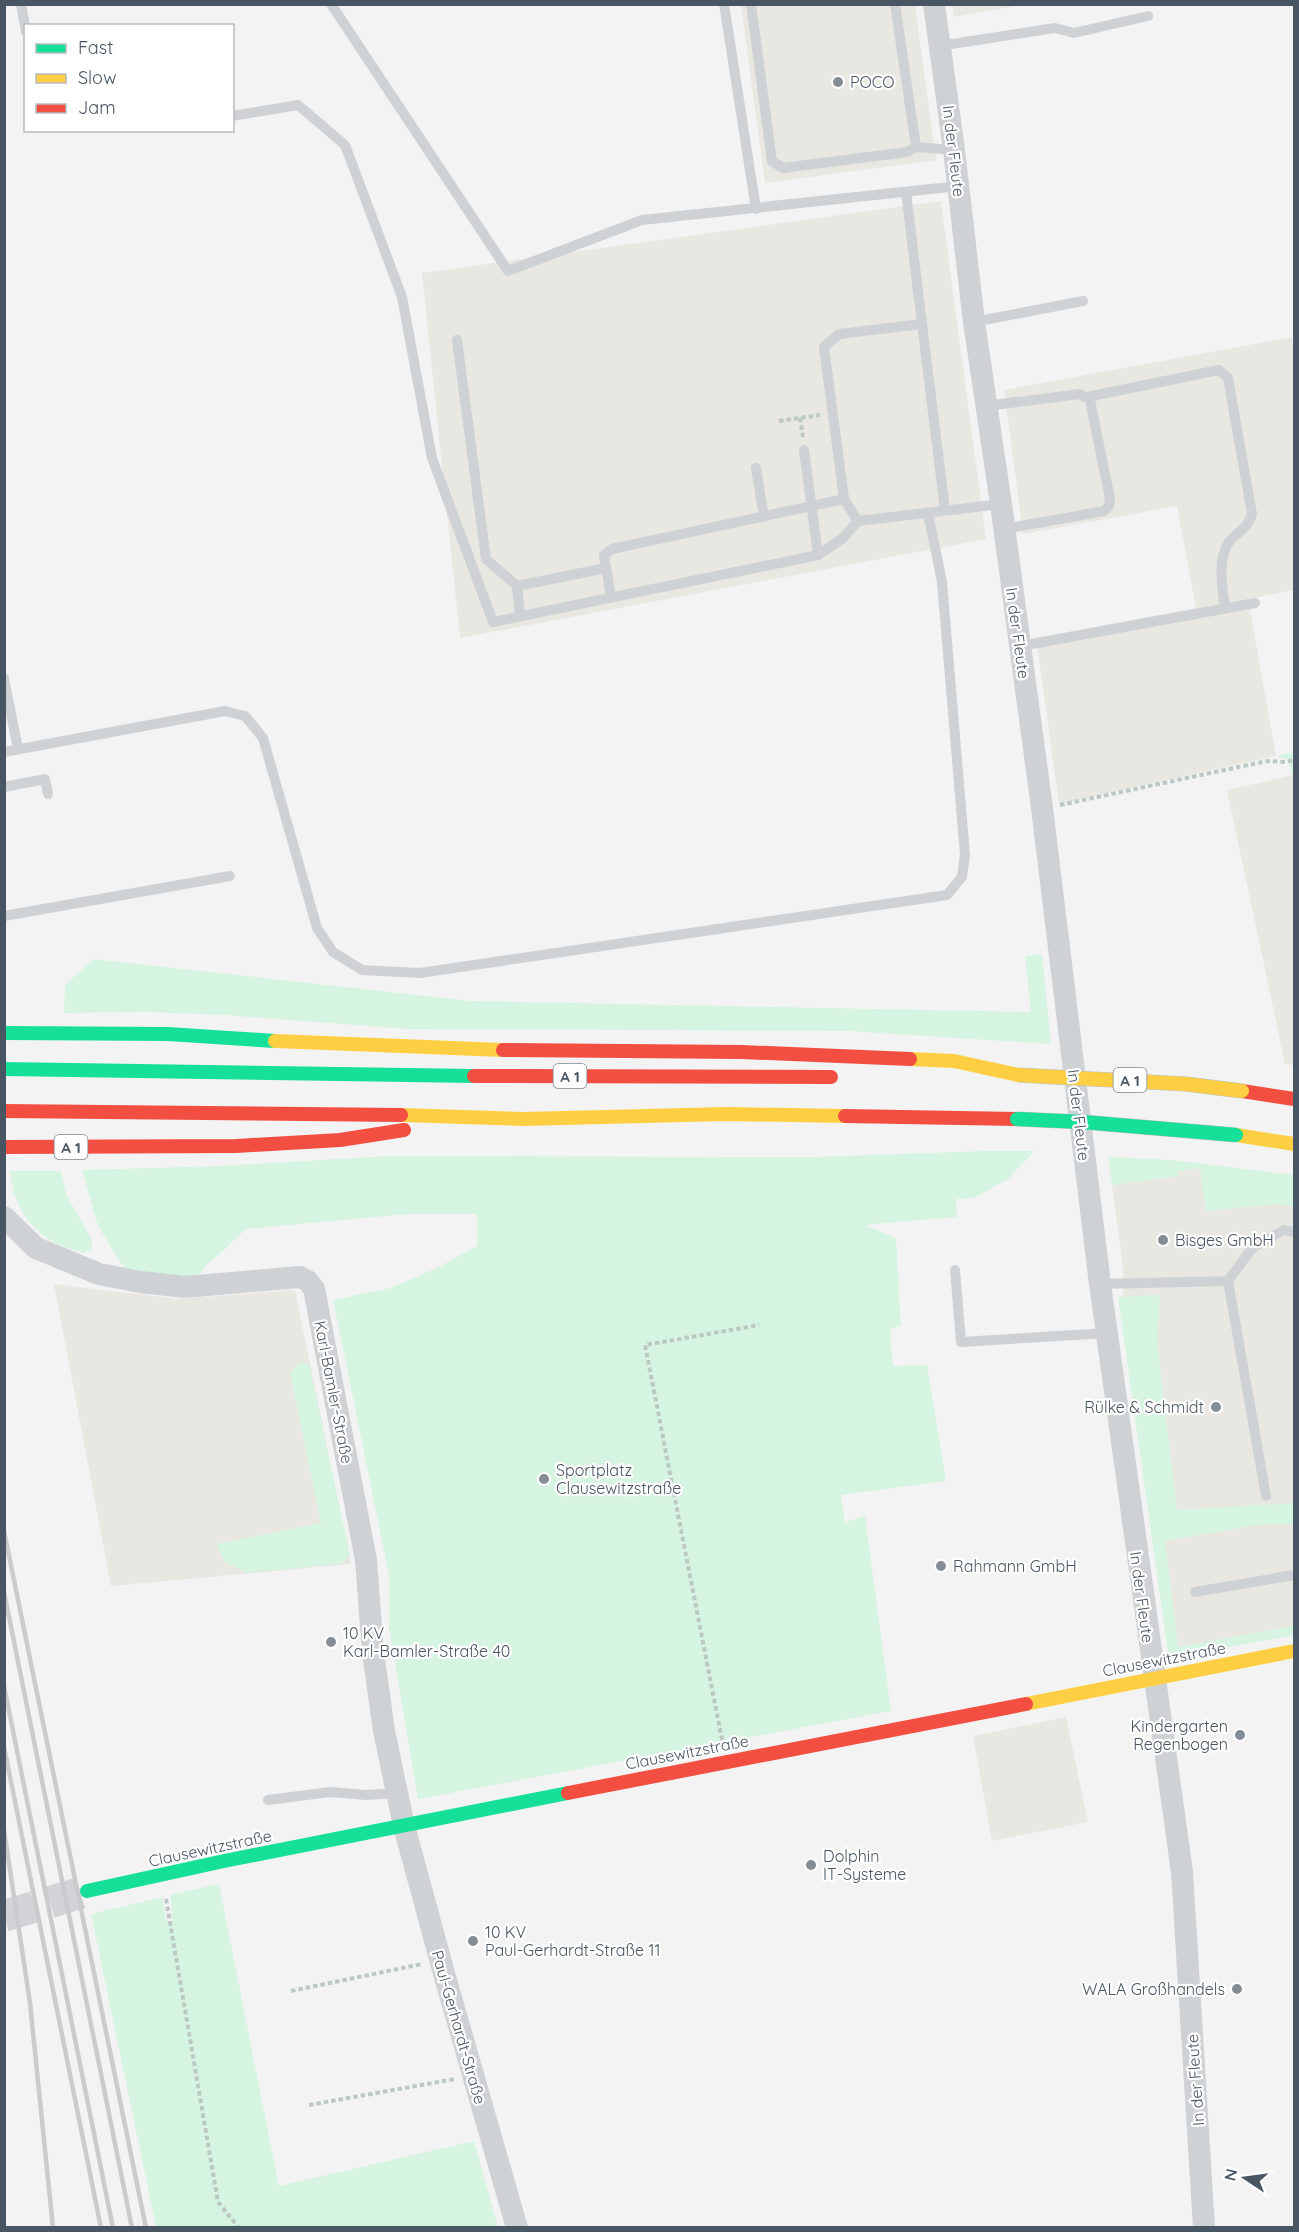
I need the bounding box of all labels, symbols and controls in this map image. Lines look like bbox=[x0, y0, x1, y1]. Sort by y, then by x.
legend bbox=[24, 24, 234, 132]
text: Fast bbox=[78, 36, 113, 59]
text: Slow bbox=[78, 66, 116, 89]
place label: POCO bbox=[850, 72, 895, 92]
marker: POCO bbox=[831, 75, 845, 89]
text: Jam bbox=[78, 96, 116, 119]
street label: In der Fleute bbox=[938, 104, 970, 198]
street label: In der Fleute bbox=[1002, 586, 1034, 680]
road number: A 1 bbox=[554, 1064, 586, 1088]
street label: In der Fleute bbox=[1063, 1068, 1095, 1162]
road number: A 1 bbox=[1114, 1068, 1146, 1092]
road number: A 1 bbox=[54, 1135, 88, 1159]
place label: Bisges GmbH bbox=[1175, 1230, 1274, 1250]
marker: Bisges GmbH bbox=[1156, 1233, 1170, 1247]
street label: Karl-Bamler-Straße bbox=[310, 1319, 358, 1465]
place label: Rülke & Schmidt bbox=[1084, 1397, 1204, 1417]
marker: Rülke & Schmidt bbox=[1209, 1400, 1223, 1414]
place label: Sportplatz Clausewitzstraße bbox=[556, 1460, 681, 1498]
marker: Sportplatz Clausewitzstraße bbox=[537, 1472, 551, 1486]
street label: In der Fleute bbox=[1126, 1550, 1158, 1644]
place label: Rahmann GmbH bbox=[953, 1556, 1077, 1576]
marker: Rahmann GmbH bbox=[934, 1559, 948, 1573]
place label: 10 KV Karl-Bamler-Straße 40 bbox=[343, 1623, 510, 1661]
marker: 10 KV Karl-Bamler-Straße 40 bbox=[324, 1635, 338, 1649]
street label: Clausewitzstraße bbox=[1101, 1637, 1227, 1681]
place label: Kindergarten Regenbogen bbox=[1130, 1716, 1228, 1754]
marker: Kindergarten Regenbogen bbox=[1233, 1728, 1247, 1742]
street label: Clausewitzstraße bbox=[624, 1730, 750, 1774]
street label: Clausewitzstraße bbox=[147, 1825, 273, 1871]
place label: Dolphin IT-Systeme bbox=[823, 1846, 906, 1884]
marker: Dolphin IT-Systeme bbox=[804, 1858, 818, 1872]
place label: 10 KV Paul-Gerhardt-Straße 11 bbox=[485, 1922, 660, 1960]
marker: 10 KV Paul-Gerhardt-Straße 11 bbox=[466, 1934, 480, 1948]
street label: Paul-Gerhardt-Straße bbox=[427, 1948, 491, 2106]
place label: WALA Großhandels bbox=[1082, 1979, 1225, 1999]
marker: WALA Großhandels bbox=[1230, 1982, 1244, 1996]
street label: In der Fleute bbox=[1182, 2033, 1208, 2127]
north arrow bbox=[1215, 2148, 1275, 2208]
text: N bbox=[1219, 2167, 1241, 2183]

